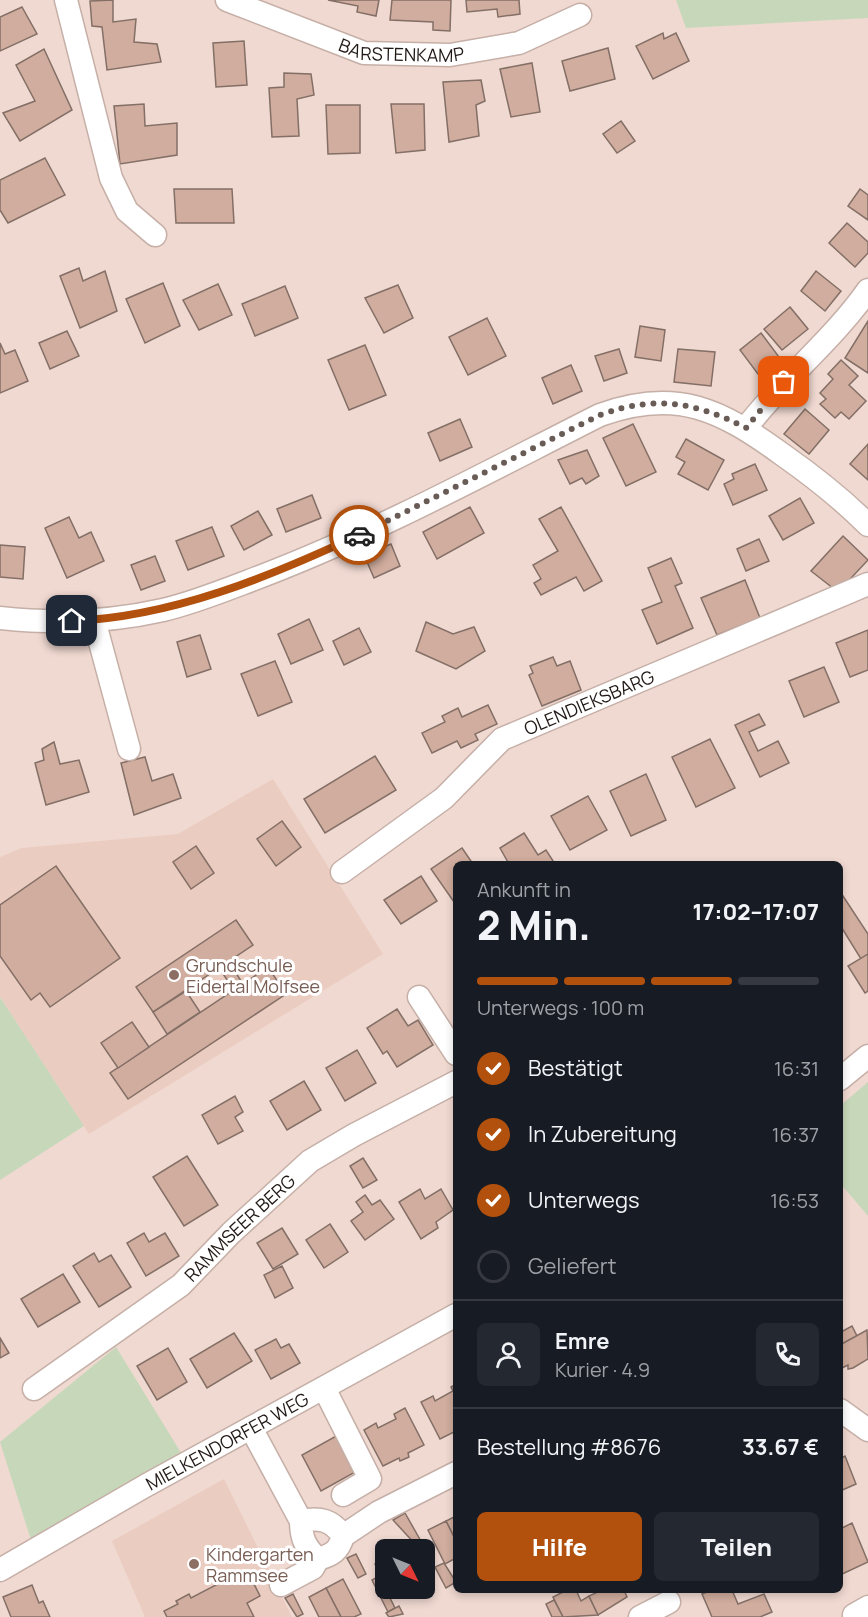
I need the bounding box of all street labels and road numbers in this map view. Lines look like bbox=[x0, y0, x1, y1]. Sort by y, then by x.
street label: BARSTENKAMP bbox=[335, 32, 466, 67]
street label: OLENDIEKSBARG bbox=[520, 664, 658, 740]
street label: RAMMSEER BERG bbox=[179, 1168, 300, 1287]
street label: MIELKENDORFER WEG bbox=[141, 1386, 313, 1495]

